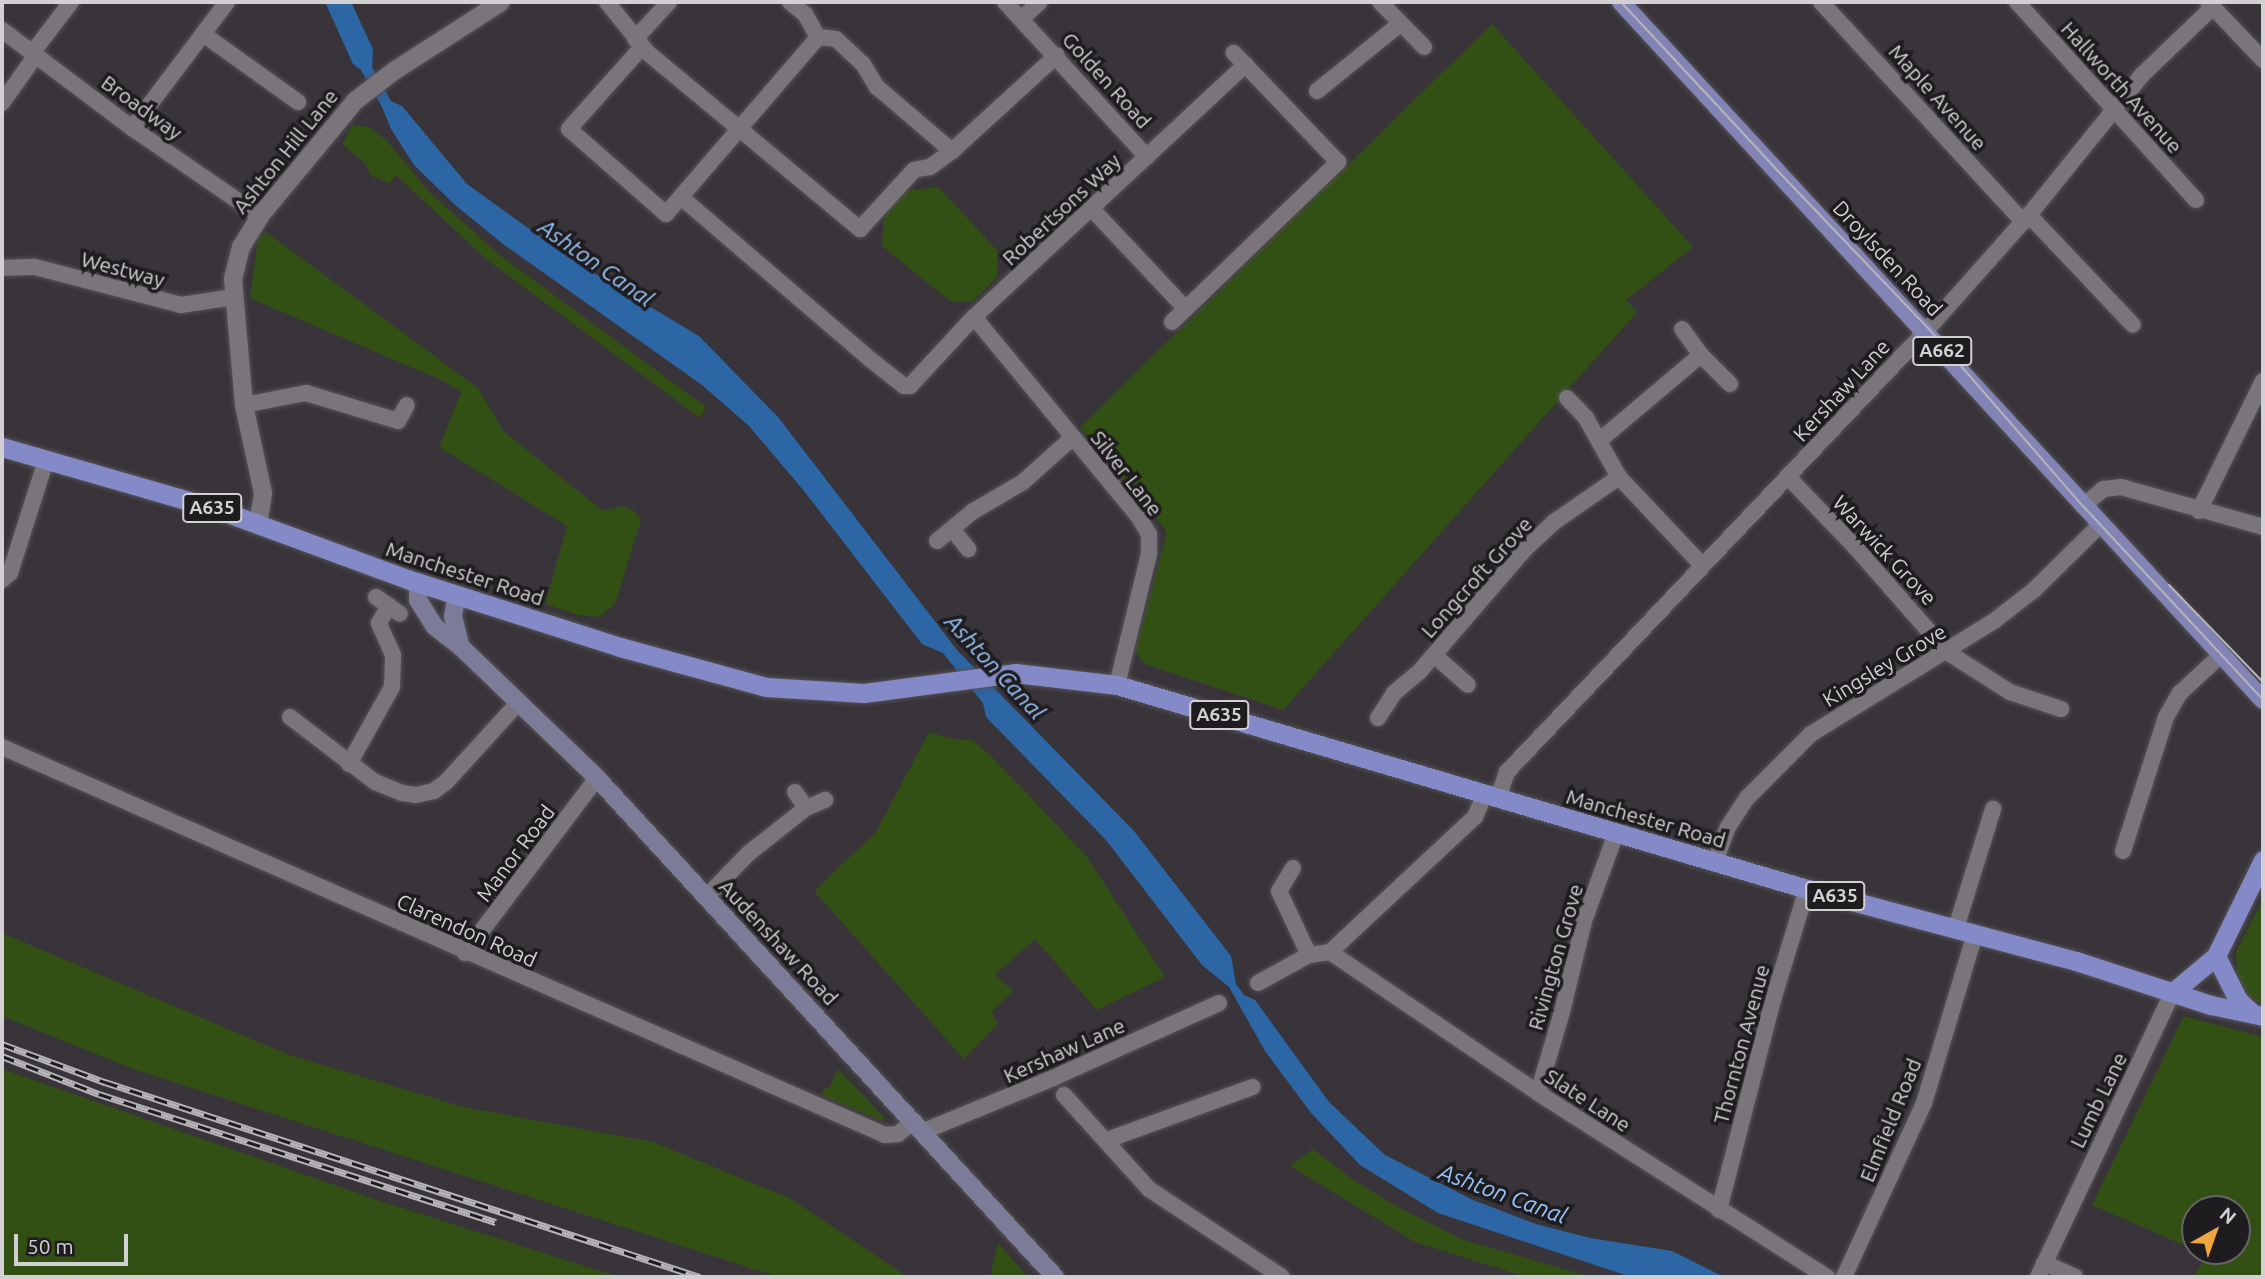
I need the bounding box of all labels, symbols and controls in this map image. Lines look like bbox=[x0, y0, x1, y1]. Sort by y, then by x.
street label: Hallworth Avenue bbox=[2056, 16, 2188, 158]
street label: Golden Road bbox=[1057, 27, 1157, 133]
street label: Maple Avenue bbox=[1884, 39, 1992, 155]
street label: Broadway bbox=[97, 69, 187, 145]
street label: Ashton Hill Lane bbox=[227, 84, 343, 218]
street label: Robertsons Way bbox=[997, 148, 1125, 270]
street label: Droylsden Road bbox=[1828, 195, 1948, 321]
water label: Ashton Canal bbox=[533, 213, 659, 313]
street label: Westway bbox=[79, 246, 167, 292]
street label: Kershaw Lane bbox=[1787, 334, 1895, 446]
road number: A662 bbox=[1910, 336, 1974, 366]
street label: Silver Lane bbox=[1086, 425, 1168, 521]
street label: Warwick Grove bbox=[1828, 490, 1942, 610]
road number: A635 bbox=[180, 492, 244, 524]
street label: Longcroft Grove bbox=[1415, 511, 1537, 643]
street label: Manchester Road bbox=[383, 536, 547, 610]
water label: Ashton Canal bbox=[939, 608, 1051, 726]
street label: Kingsley Grove bbox=[1818, 618, 1950, 712]
road number: A635 bbox=[1188, 700, 1250, 730]
street label: Manchester Road bbox=[1563, 783, 1729, 853]
street label: Manor Road bbox=[470, 800, 560, 906]
street label: Audenshaw Road bbox=[714, 874, 844, 1010]
road number: A635 bbox=[1804, 880, 1867, 912]
street label: Rivington Grove bbox=[1522, 881, 1588, 1033]
street label: Clarendon Road bbox=[393, 888, 541, 972]
street label: Thornton Avenue bbox=[1708, 962, 1774, 1126]
street label: Kershaw Lane bbox=[999, 1012, 1129, 1088]
street label: Lumb Lane bbox=[2064, 1048, 2132, 1152]
street label: Elmfield Road bbox=[1854, 1055, 1926, 1185]
street label: Slate Lane bbox=[1540, 1063, 1636, 1137]
water label: Ashton Canal bbox=[1435, 1158, 1571, 1230]
north arrow bbox=[2181, 1195, 2251, 1265]
text: N bbox=[2216, 1202, 2241, 1228]
scale bar bbox=[18, 1220, 131, 1264]
text: 50 m bbox=[27, 1234, 74, 1258]

